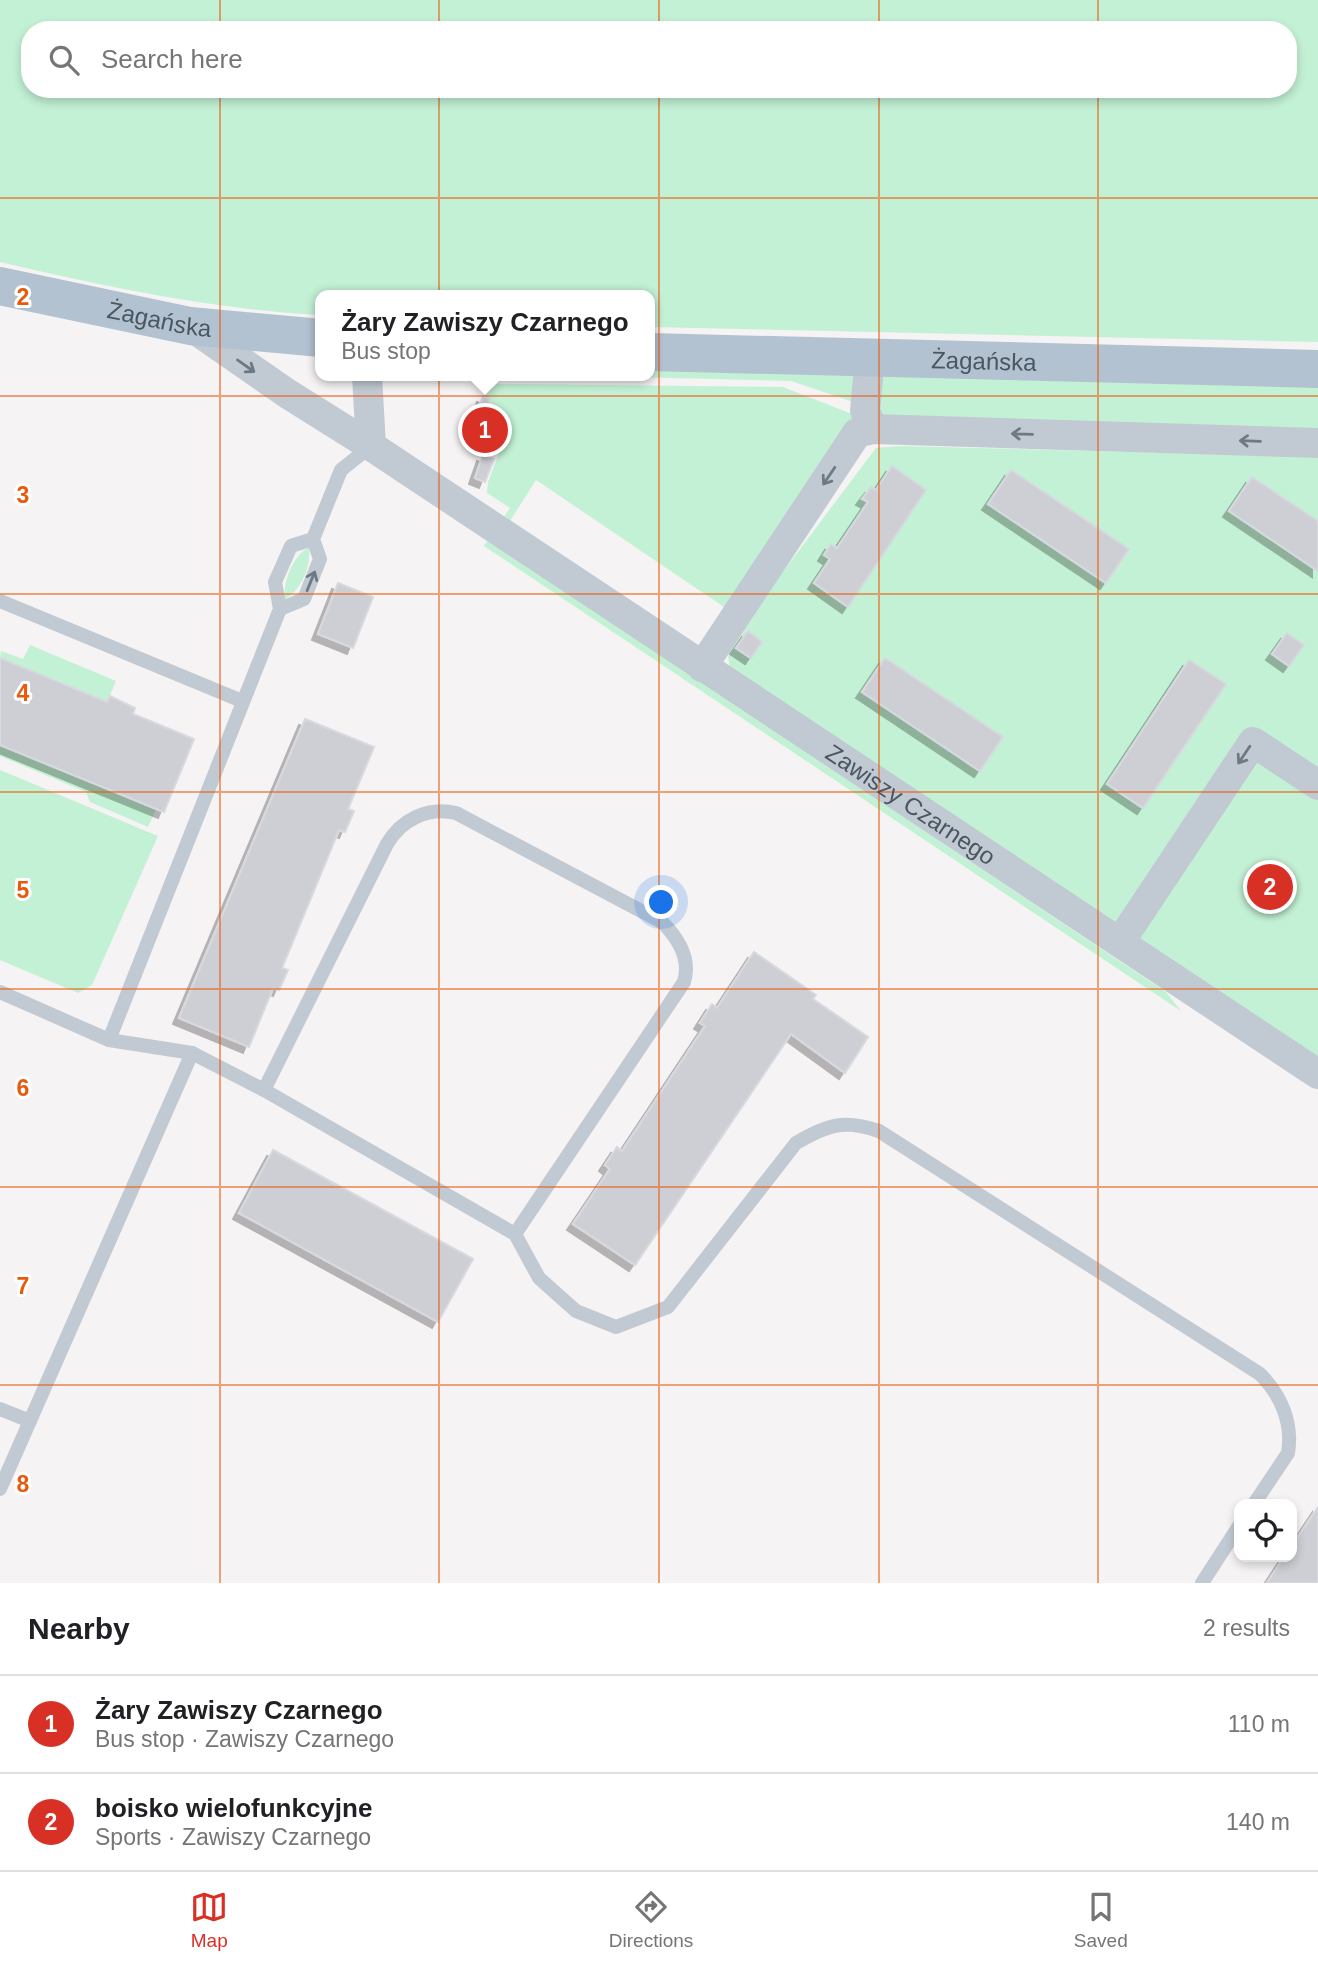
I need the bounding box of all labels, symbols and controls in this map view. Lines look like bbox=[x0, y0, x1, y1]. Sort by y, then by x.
search box bbox=[21, 21, 1297, 98]
icon: search bbox=[45, 41, 83, 79]
text: Search here bbox=[101, 44, 243, 74]
text: 2 bbox=[17, 284, 29, 310]
popup bbox=[315, 290, 655, 381]
street label: Żagańska bbox=[105, 296, 213, 341]
text: Żary Zawiszy Czarnego bbox=[341, 307, 629, 337]
text: Bus stop bbox=[341, 338, 431, 364]
street label: Żagańska bbox=[931, 346, 1038, 375]
one-way arrow bbox=[236, 358, 255, 373]
pin: 1 bbox=[462, 404, 508, 456]
one-way arrow bbox=[1011, 427, 1034, 440]
one-way arrow bbox=[1239, 434, 1262, 448]
one-way arrow bbox=[821, 465, 835, 485]
text: 3 bbox=[17, 482, 29, 508]
one-way arrow bbox=[306, 570, 319, 592]
text: 4 bbox=[17, 680, 30, 706]
street label: Zawiszy Czarnego bbox=[821, 738, 1001, 870]
one-way arrow bbox=[1237, 745, 1252, 764]
pin: 2 bbox=[1247, 861, 1293, 913]
text: 5 bbox=[17, 877, 30, 903]
your location bbox=[644, 885, 678, 919]
text: 6 bbox=[17, 1075, 29, 1101]
text: 7 bbox=[17, 1273, 29, 1299]
text: 8 bbox=[17, 1471, 30, 1497]
map controls bbox=[1234, 1499, 1297, 1562]
button: locate bbox=[1234, 1499, 1297, 1562]
text: Nearby bbox=[28, 1612, 130, 1645]
text: 2 results bbox=[1203, 1615, 1290, 1641]
text: Żary Zawiszy Czarnego bbox=[95, 1695, 383, 1725]
text: 1 bbox=[45, 1711, 57, 1737]
text: 110 m bbox=[1228, 1711, 1290, 1737]
text: Bus stop · Zawiszy Czarnego bbox=[95, 1726, 394, 1752]
text: boisko wielofunkcyjne bbox=[95, 1793, 372, 1823]
text: 2 bbox=[45, 1809, 57, 1835]
text: 140 m bbox=[1226, 1809, 1290, 1835]
text: Sports · Zawiszy Czarnego bbox=[95, 1824, 371, 1850]
tab: Map bbox=[190, 1888, 228, 1952]
tab: Directions bbox=[609, 1888, 693, 1952]
tab: Saved bbox=[1074, 1888, 1128, 1952]

